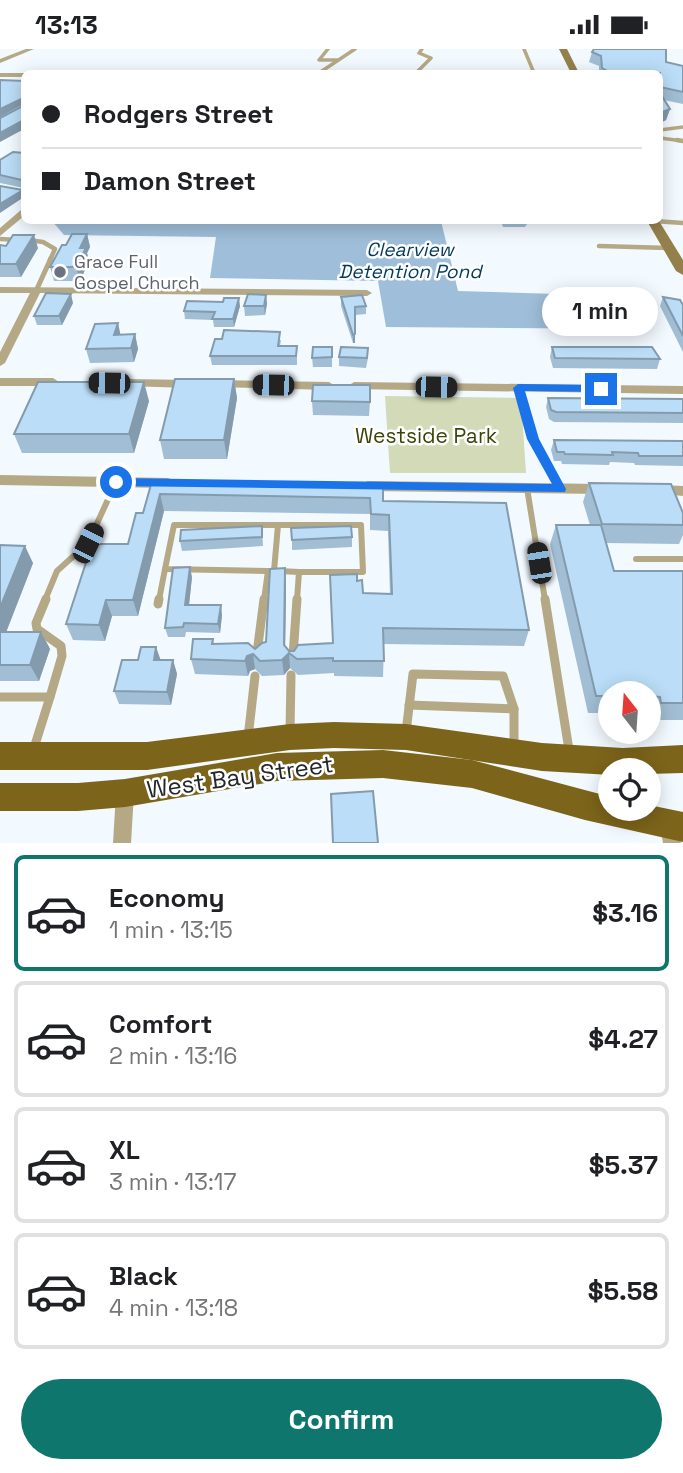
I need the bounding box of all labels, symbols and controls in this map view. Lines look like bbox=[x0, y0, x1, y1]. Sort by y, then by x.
text: 13:13 bbox=[35, 8, 98, 42]
text: Rodgers Street bbox=[84, 97, 274, 131]
text: Damon Street bbox=[84, 164, 256, 198]
water label: Clearview Detention Pond bbox=[339, 237, 483, 284]
place label: Grace Full Gospel Church bbox=[74, 250, 200, 294]
marker: Grace Full Gospel Church bbox=[52, 264, 68, 280]
callout: 1 min bbox=[543, 287, 659, 337]
text: 1 min bbox=[572, 296, 628, 326]
car bbox=[88, 372, 131, 394]
route end bbox=[585, 373, 617, 405]
car bbox=[252, 374, 295, 396]
car bbox=[415, 376, 458, 398]
park label: Westside Park bbox=[355, 422, 497, 449]
route start bbox=[100, 466, 132, 498]
car bbox=[70, 520, 107, 566]
car bbox=[526, 541, 553, 585]
north arrow bbox=[598, 681, 662, 744]
map controls bbox=[598, 681, 661, 821]
street label: West Bay Street bbox=[145, 748, 335, 805]
button: locate bbox=[598, 758, 661, 821]
text: Economy bbox=[109, 881, 225, 915]
icon: car bbox=[25, 882, 88, 945]
text: $3.16 bbox=[592, 896, 658, 930]
text: 1 min · 13:15 bbox=[109, 915, 233, 945]
text: Comfort bbox=[109, 1007, 212, 1041]
icon: car bbox=[25, 1008, 88, 1071]
text: $4.27 bbox=[588, 1022, 658, 1056]
text: 2 min · 13:16 bbox=[109, 1041, 237, 1071]
text: XL bbox=[109, 1133, 140, 1167]
icon: car bbox=[25, 1134, 88, 1197]
text: $5.37 bbox=[589, 1148, 658, 1182]
text: 3 min · 13:17 bbox=[109, 1167, 236, 1197]
text: Black bbox=[109, 1259, 178, 1293]
icon: car bbox=[25, 1260, 88, 1323]
text: $5.58 bbox=[588, 1274, 658, 1308]
text: 4 min · 13:18 bbox=[109, 1293, 238, 1323]
button: Confirm bbox=[21, 1379, 662, 1459]

